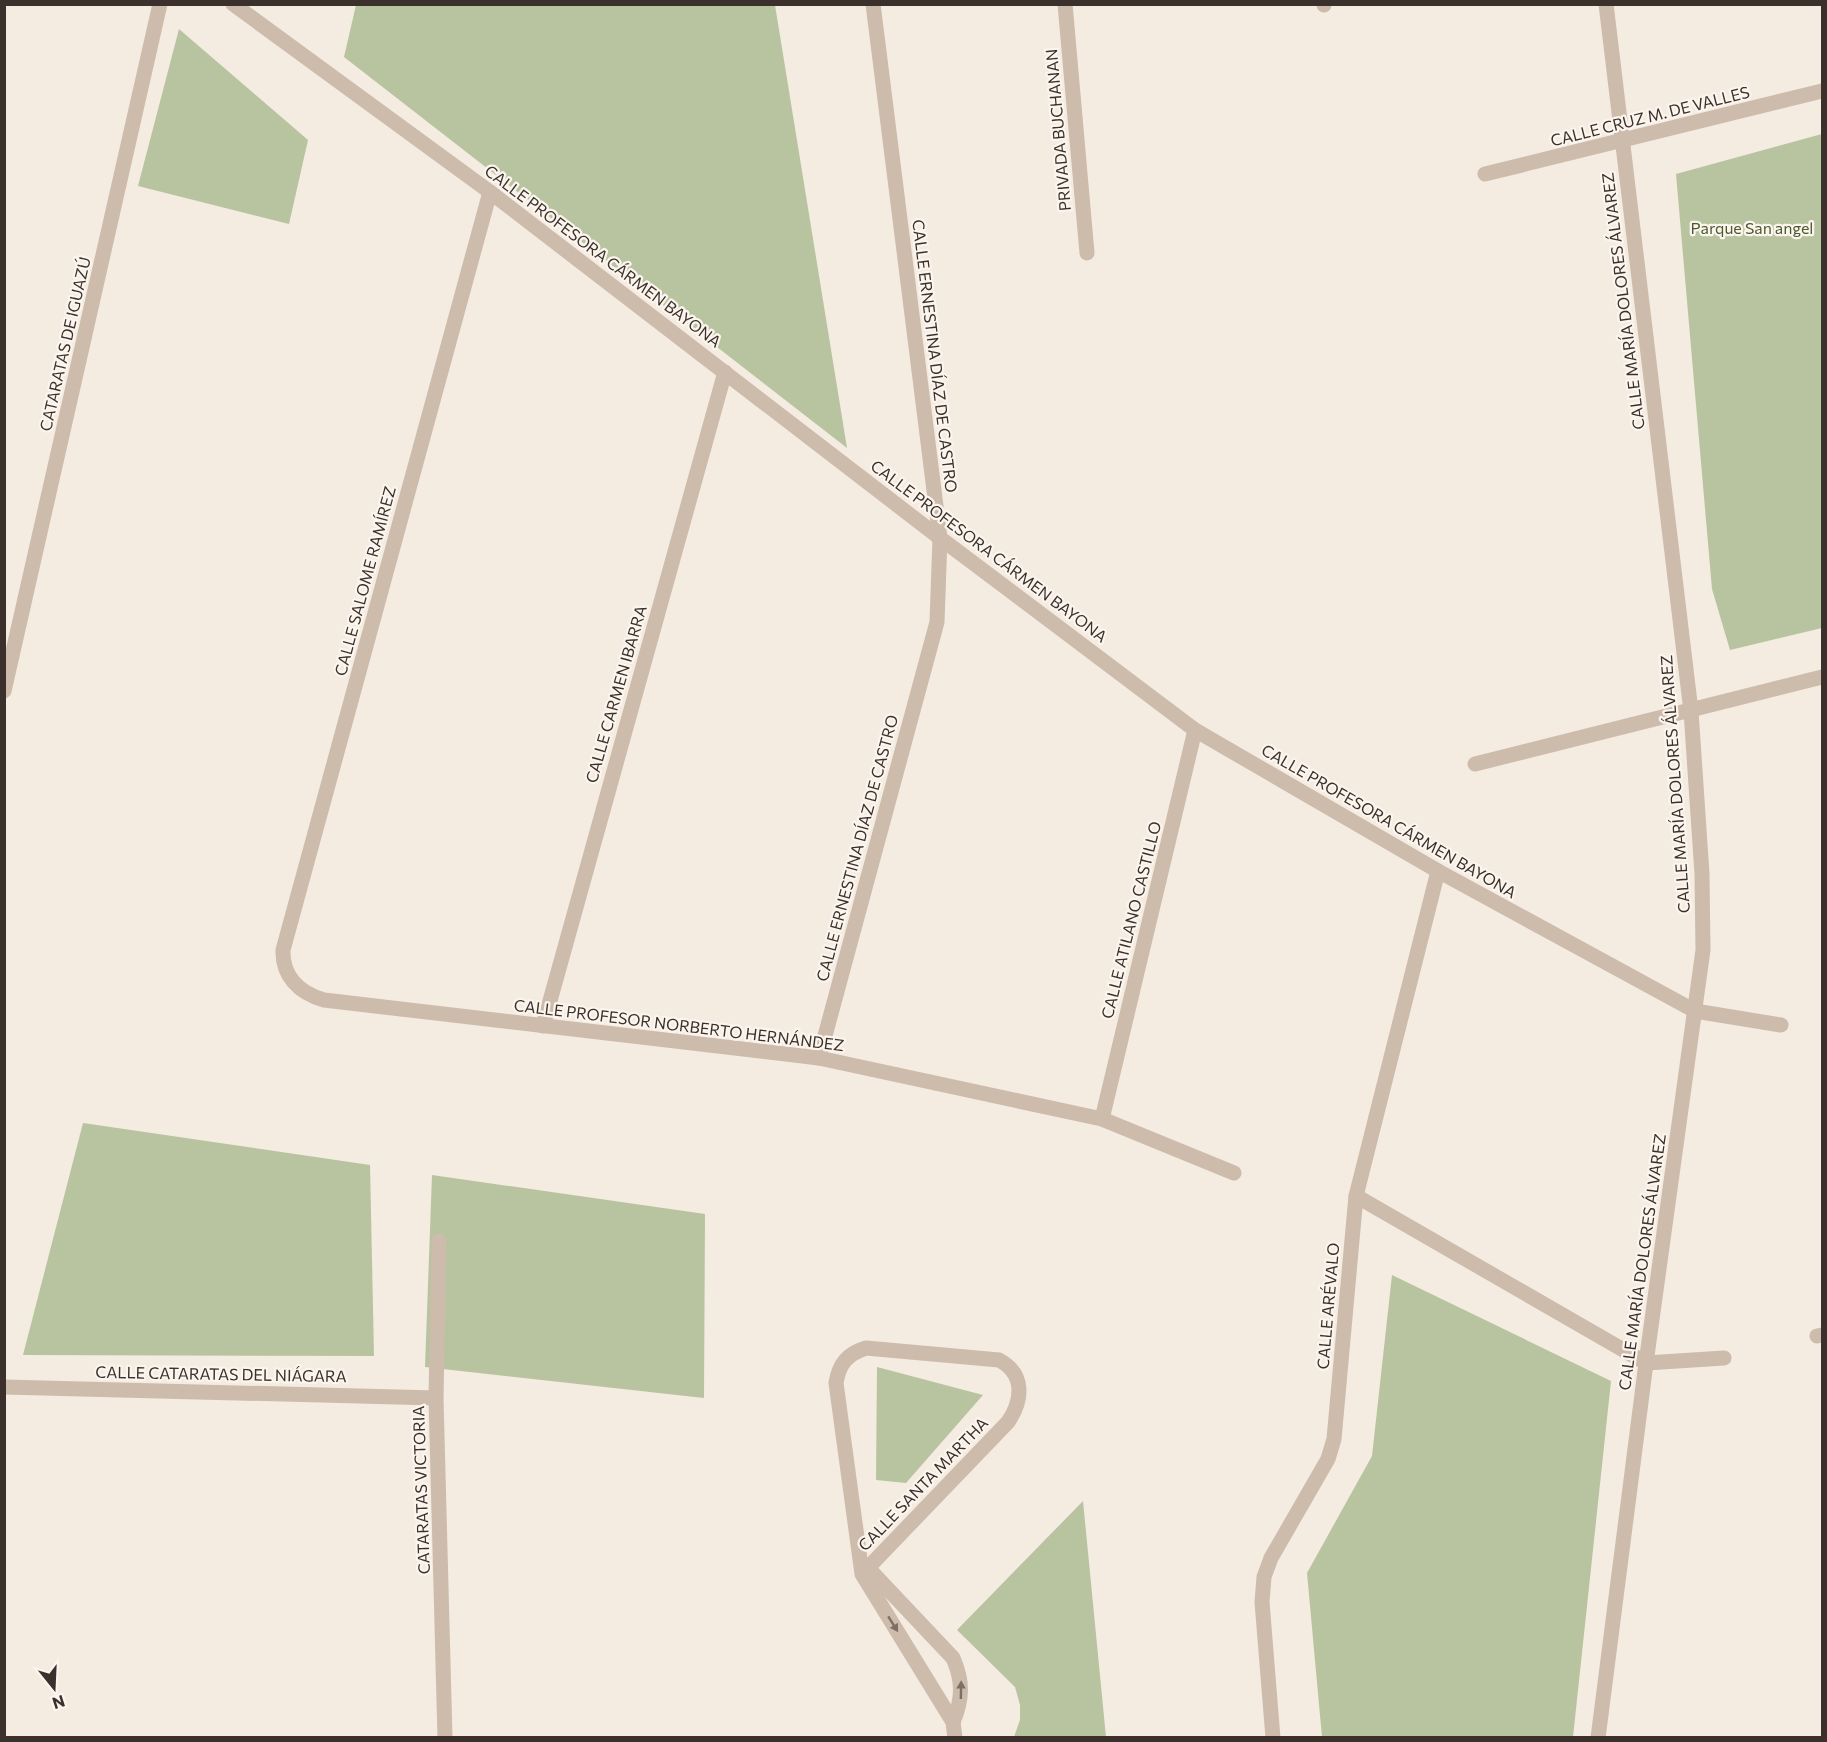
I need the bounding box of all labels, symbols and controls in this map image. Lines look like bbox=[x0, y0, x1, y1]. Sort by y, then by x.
street label: PRIVADA BUCHANAN bbox=[1041, 48, 1074, 212]
street label: CALLE CRUZ M. DE VALLES bbox=[1548, 82, 1751, 149]
street label: CALLE PROFESORA CÁRMEN BAYONA bbox=[481, 160, 725, 351]
street label: CALLE MARÍA DOLORES ÁLVAREZ bbox=[1597, 172, 1648, 431]
street label: CALLE ERNESTINA DÍAZ DE CASTRO bbox=[909, 218, 962, 494]
park label: Parque San angel bbox=[1691, 218, 1813, 237]
street label: CATARATAS DE IGUAZÚ bbox=[35, 255, 94, 433]
street label: CALLE PROFESORA CÁRMEN BAYONA bbox=[867, 455, 1111, 646]
street label: CALLE SALOME RAMÍREZ bbox=[330, 484, 399, 678]
street label: CALLE CARMEN IBARRA bbox=[581, 603, 650, 785]
street label: CALLE MARÍA DOLORES ÁLVAREZ bbox=[1656, 654, 1693, 914]
street label: CALLE ERNESTINA DÍAZ DE CASTRO bbox=[812, 713, 901, 983]
street label: CALLE PROFESORA CÁRMEN BAYONA bbox=[1258, 740, 1520, 902]
street label: CALLE ATILANO CASTILLO bbox=[1097, 819, 1164, 1020]
street label: CALLE PROFESOR NORBERTO HERNÁNDEZ bbox=[513, 995, 845, 1054]
street label: CALLE MARÍA DOLORES ÁLVAREZ bbox=[1614, 1133, 1669, 1391]
street label: CALLE ARÉVALO bbox=[1313, 1242, 1342, 1370]
street label: CALLE CATARATAS DEL NIÁGARA bbox=[95, 1362, 347, 1385]
street label: CATARATAS VICTORIA bbox=[408, 1405, 433, 1575]
street label: CALLE SANTA MARTHA bbox=[854, 1413, 991, 1554]
one-way arrow bbox=[887, 1615, 898, 1632]
north arrow bbox=[24, 1658, 84, 1718]
one-way arrow bbox=[956, 1680, 965, 1699]
text: N bbox=[50, 1692, 67, 1714]

